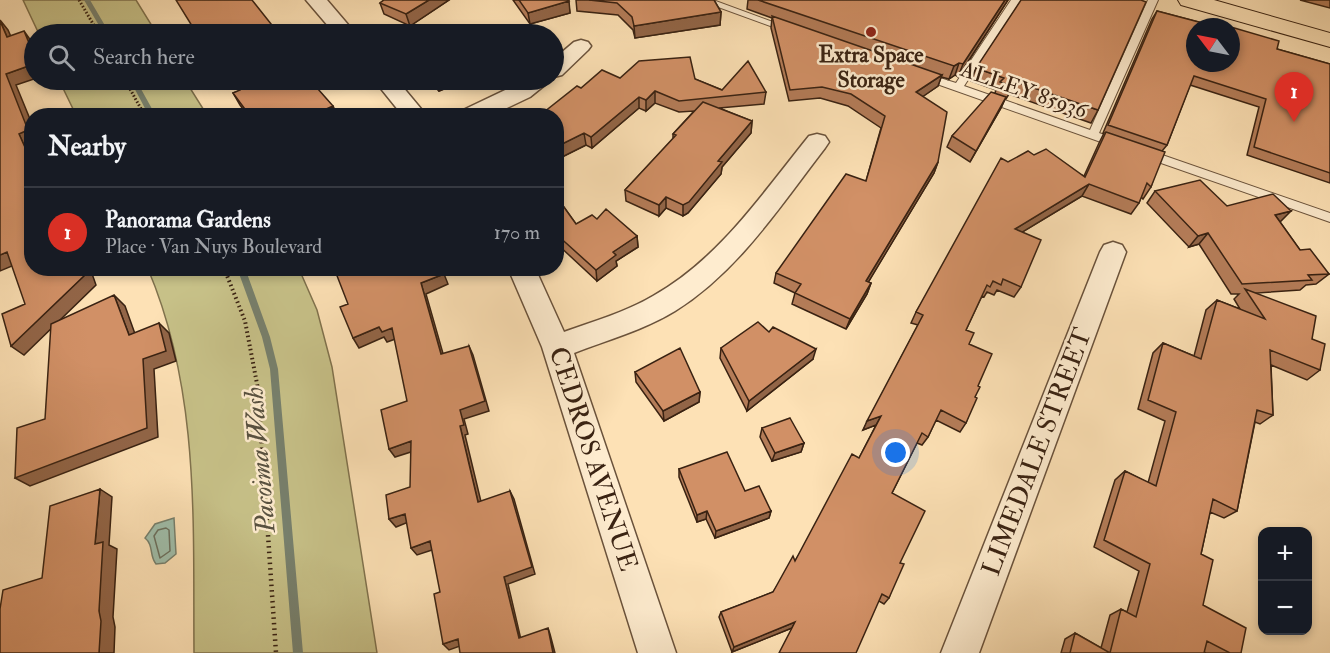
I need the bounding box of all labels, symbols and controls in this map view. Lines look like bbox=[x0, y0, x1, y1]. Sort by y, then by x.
north arrow bbox=[1186, 18, 1240, 72]
search box bbox=[24, 24, 564, 90]
marker: Extra Space Storage bbox=[864, 25, 878, 39]
icon: search bbox=[45, 41, 78, 74]
place label: Extra Space Storage bbox=[818, 41, 924, 95]
text: Search here bbox=[93, 43, 195, 71]
street label: ALLEY 85936 bbox=[956, 55, 1093, 125]
pin: 1 bbox=[1274, 72, 1314, 122]
text: Nearby bbox=[48, 131, 126, 163]
text: Panorama Gardens bbox=[105, 206, 271, 234]
text: 1 bbox=[64, 220, 71, 245]
text: 170 m bbox=[494, 220, 540, 245]
text: Place · Van Nuys Boulevard bbox=[105, 234, 322, 259]
street label: LIMEDALE STREET bbox=[975, 324, 1099, 580]
street label: CEDROS AVENUE bbox=[542, 343, 644, 575]
water label: Pacoima Wash bbox=[237, 385, 283, 536]
your location bbox=[881, 438, 910, 467]
map controls bbox=[1258, 527, 1312, 635]
button: + bbox=[1258, 527, 1312, 581]
button: − bbox=[1258, 581, 1312, 635]

